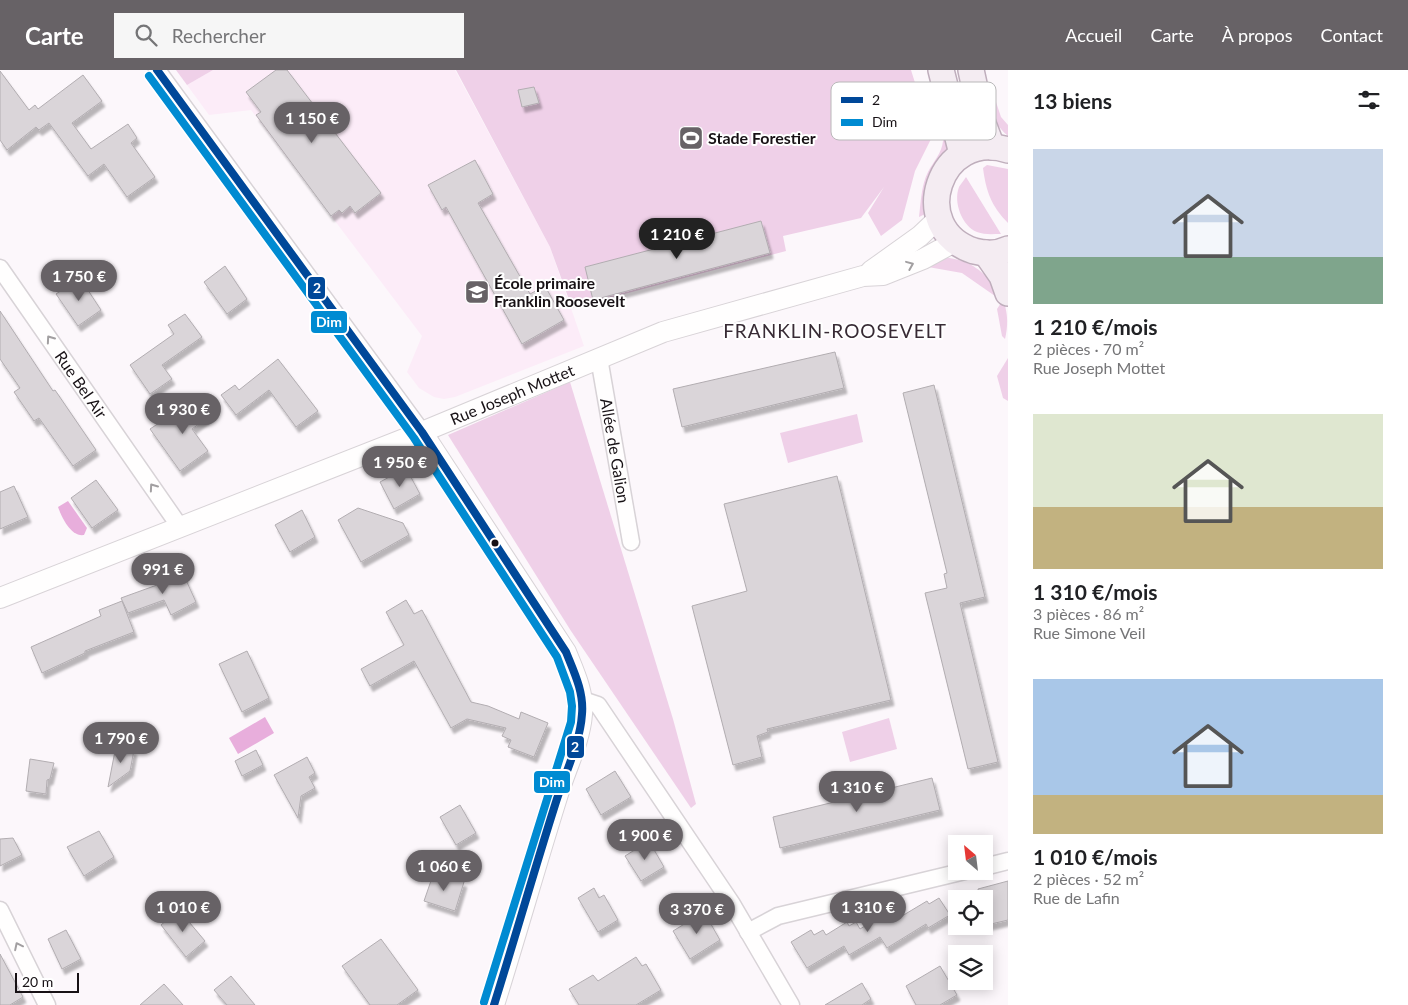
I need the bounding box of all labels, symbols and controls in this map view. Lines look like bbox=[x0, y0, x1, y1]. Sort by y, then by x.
search box bbox=[114, 13, 464, 58]
text: Carte bbox=[25, 21, 84, 50]
icon: search bbox=[132, 21, 160, 49]
text: Rechercher bbox=[172, 24, 266, 47]
text: Accueil bbox=[1065, 24, 1122, 46]
text: Carte bbox=[1150, 24, 1194, 46]
text: À propos bbox=[1222, 24, 1293, 46]
text: Contact bbox=[1321, 24, 1383, 46]
legend bbox=[831, 82, 996, 140]
icon: filters bbox=[1355, 86, 1383, 114]
text: 13 biens bbox=[1033, 88, 1112, 113]
text: 2 bbox=[872, 91, 880, 108]
pin: 1 150 € bbox=[266, 102, 358, 144]
text: 1 150 € bbox=[285, 108, 339, 127]
text: Dim bbox=[872, 113, 897, 130]
sports icon: Stade Forestier bbox=[678, 125, 704, 151]
place label: Stade Forestier bbox=[708, 128, 816, 147]
icon: home bbox=[1163, 181, 1253, 271]
pin: 1 210 € bbox=[631, 218, 723, 260]
text: 1 210 € bbox=[650, 224, 704, 243]
pin: 1 750 € bbox=[33, 260, 125, 302]
one-way arrow bbox=[905, 260, 914, 271]
text: 1 750 € bbox=[52, 266, 106, 285]
place label: École primaire Franklin Roosevelt bbox=[494, 273, 625, 310]
line badge: 2 bbox=[307, 276, 326, 300]
text: 2 bbox=[313, 279, 321, 296]
school or university icon: École primaire Franklin Roosevelt bbox=[464, 279, 490, 305]
line badge: Dim bbox=[310, 310, 348, 334]
text: Dim bbox=[316, 313, 342, 330]
text: 1 210 €/mois bbox=[1033, 314, 1158, 339]
district label: FRANKLIN-ROOSEVELT bbox=[723, 319, 947, 342]
one-way arrow bbox=[47, 336, 56, 345]
text: 2 pièces · 70 m² bbox=[1033, 339, 1144, 358]
street label: Rue Bel Air bbox=[51, 347, 112, 422]
text: Rue Joseph Mottet bbox=[1033, 358, 1165, 377]
street label: Rue Joseph Mottet bbox=[447, 360, 577, 428]
pin: 1 930 € bbox=[137, 392, 229, 435]
street label: Allée de Galion bbox=[597, 397, 634, 504]
text: 1 930 € bbox=[156, 399, 210, 418]
pin: 1 950 € bbox=[354, 446, 446, 488]
icon: home bbox=[1163, 446, 1253, 536]
text: 1 950 € bbox=[373, 452, 427, 471]
one-way arrow bbox=[150, 483, 159, 493]
unlabelled marker bbox=[490, 538, 500, 548]
pin: 991 € bbox=[128, 552, 198, 595]
text: 991 € bbox=[142, 559, 184, 578]
text: 1 310 €/mois bbox=[1033, 579, 1158, 604]
text: 3 pièces · 86 m² bbox=[1033, 604, 1144, 623]
text: Rue Simone Veil bbox=[1033, 623, 1145, 642]
icon: home bbox=[1163, 711, 1253, 801]
pin: 1 790 € bbox=[75, 722, 167, 764]
text: 1 790 € bbox=[94, 728, 148, 747]
line badge: 2 bbox=[566, 735, 585, 759]
text: 2 bbox=[571, 738, 579, 755]
line badge: Dim bbox=[533, 770, 571, 794]
pin: 1 310 € bbox=[811, 770, 903, 813]
text: Dim bbox=[539, 773, 565, 790]
text: 1 310 € bbox=[830, 777, 884, 796]
pin: 1 900 € bbox=[599, 818, 691, 861]
text: 1 900 € bbox=[618, 825, 672, 844]
north arrow bbox=[948, 835, 992, 880]
map controls bbox=[948, 835, 993, 990]
text: 1 010 €/mois bbox=[1033, 844, 1158, 869]
pin: 1 060 € bbox=[398, 850, 490, 892]
text: 1 060 € bbox=[417, 856, 471, 875]
text: 2 pièces · 52 m² bbox=[1033, 869, 1144, 888]
text: Rue de Lafin bbox=[1033, 888, 1120, 907]
pin: 1 010 € bbox=[137, 890, 229, 933]
pin: 1 310 € bbox=[822, 890, 914, 933]
button: locate bbox=[948, 890, 993, 935]
pin: 3 370 € bbox=[651, 892, 743, 935]
text: 1 010 € bbox=[156, 897, 210, 916]
text: 1 310 € bbox=[841, 897, 895, 916]
text: 3 370 € bbox=[670, 899, 724, 918]
one-way arrow bbox=[14, 942, 24, 951]
button: layers bbox=[948, 945, 993, 990]
scale bar bbox=[15, 970, 79, 993]
text: 20 m bbox=[22, 973, 53, 990]

